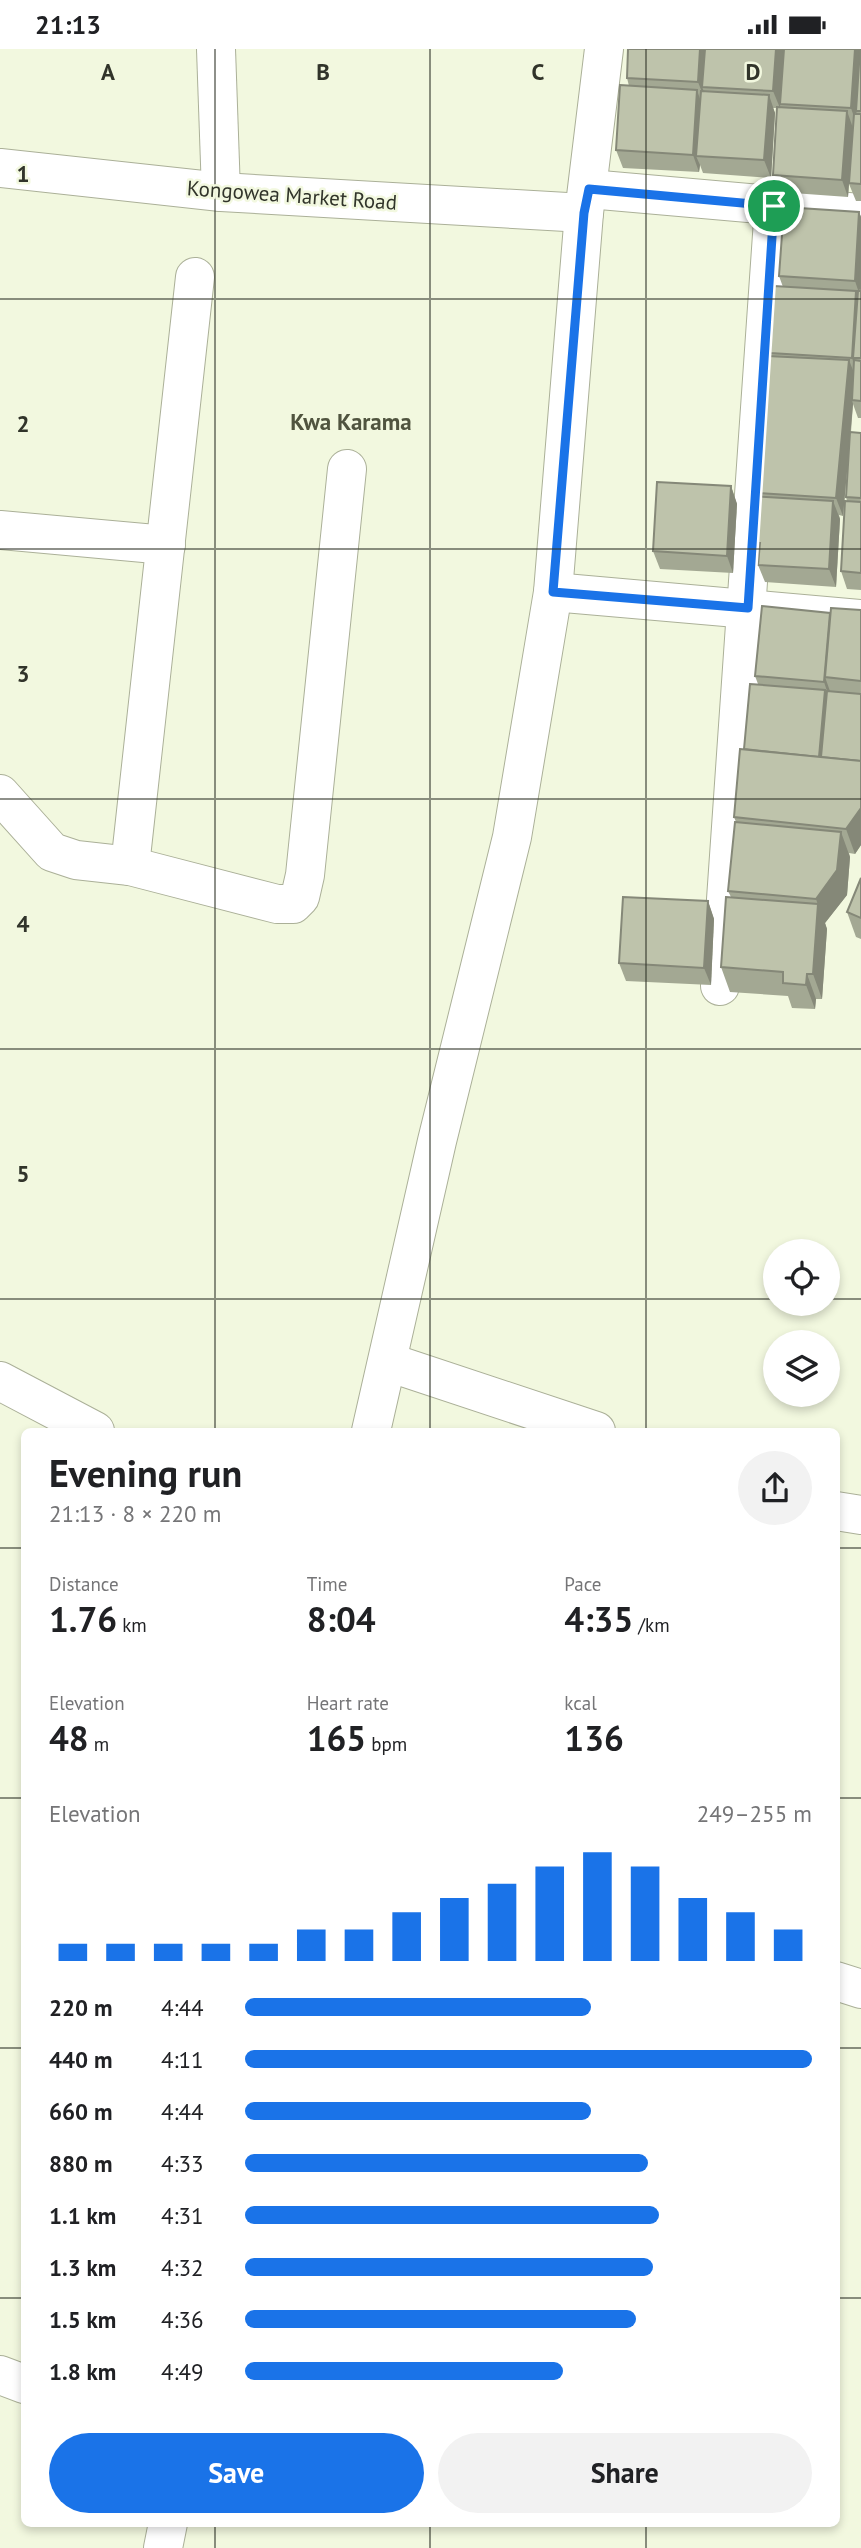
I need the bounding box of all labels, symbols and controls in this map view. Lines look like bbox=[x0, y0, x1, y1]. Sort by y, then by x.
text: 21:13 bbox=[35, 8, 101, 41]
text: A bbox=[101, 57, 115, 86]
text: B bbox=[316, 57, 330, 86]
text: C bbox=[532, 57, 545, 86]
text: D bbox=[746, 57, 760, 86]
text: 1 bbox=[16, 159, 30, 188]
street label: Kongowea Market Road bbox=[186, 174, 398, 216]
pin bbox=[744, 176, 804, 236]
icon: arrive bbox=[755, 187, 793, 225]
district label: Kwa Karama bbox=[290, 407, 412, 436]
text: 2 bbox=[16, 409, 30, 438]
text: 3 bbox=[16, 659, 30, 688]
text: 4 bbox=[16, 909, 30, 938]
text: 5 bbox=[16, 1159, 30, 1188]
map controls bbox=[763, 1239, 840, 1407]
button: locate bbox=[763, 1239, 840, 1316]
button: layers bbox=[763, 1330, 840, 1407]
text: Evening run bbox=[49, 1448, 242, 1497]
button: share bbox=[738, 1451, 812, 1525]
text: 21:13 · 8 × 220 m bbox=[49, 1499, 221, 1528]
text: Distance bbox=[49, 1572, 119, 1596]
text: Time bbox=[307, 1572, 347, 1596]
text: Pace bbox=[564, 1572, 602, 1596]
text: 1.76 bbox=[49, 1596, 117, 1642]
text: 8:04 bbox=[307, 1596, 376, 1642]
text: 4:35 bbox=[564, 1596, 633, 1642]
text: km bbox=[117, 1613, 147, 1637]
text: /km bbox=[633, 1613, 670, 1637]
text: Elevation bbox=[49, 1691, 125, 1715]
text: Heart rate bbox=[307, 1691, 389, 1715]
text: kcal bbox=[564, 1691, 597, 1715]
text: 48 bbox=[49, 1715, 89, 1761]
text: 165 bbox=[307, 1715, 366, 1761]
text: 136 bbox=[564, 1715, 624, 1761]
text: m bbox=[89, 1732, 109, 1756]
text: bpm bbox=[366, 1732, 407, 1756]
text: Elevation bbox=[49, 1799, 141, 1828]
text: 249–255 m bbox=[697, 1799, 812, 1828]
text: 220 m bbox=[49, 1993, 112, 2022]
text: 4:44 bbox=[161, 1993, 204, 2022]
text: 440 m bbox=[49, 2045, 112, 2074]
text: 4:11 bbox=[161, 2045, 204, 2074]
text: 660 m bbox=[49, 2097, 112, 2126]
text: 4:44 bbox=[161, 2097, 204, 2126]
text: 880 m bbox=[49, 2149, 112, 2178]
text: 4:33 bbox=[161, 2149, 204, 2178]
text: 1.1 km bbox=[49, 2201, 116, 2230]
text: 4:31 bbox=[161, 2201, 204, 2230]
text: 1.3 km bbox=[49, 2253, 116, 2282]
text: 4:32 bbox=[161, 2253, 204, 2282]
text: 1.5 km bbox=[49, 2305, 116, 2334]
text: 4:36 bbox=[161, 2305, 204, 2334]
text: 1.8 km bbox=[49, 2357, 116, 2386]
text: 4:49 bbox=[161, 2357, 204, 2386]
button: Save bbox=[49, 2433, 424, 2513]
button: Share bbox=[438, 2433, 812, 2513]

